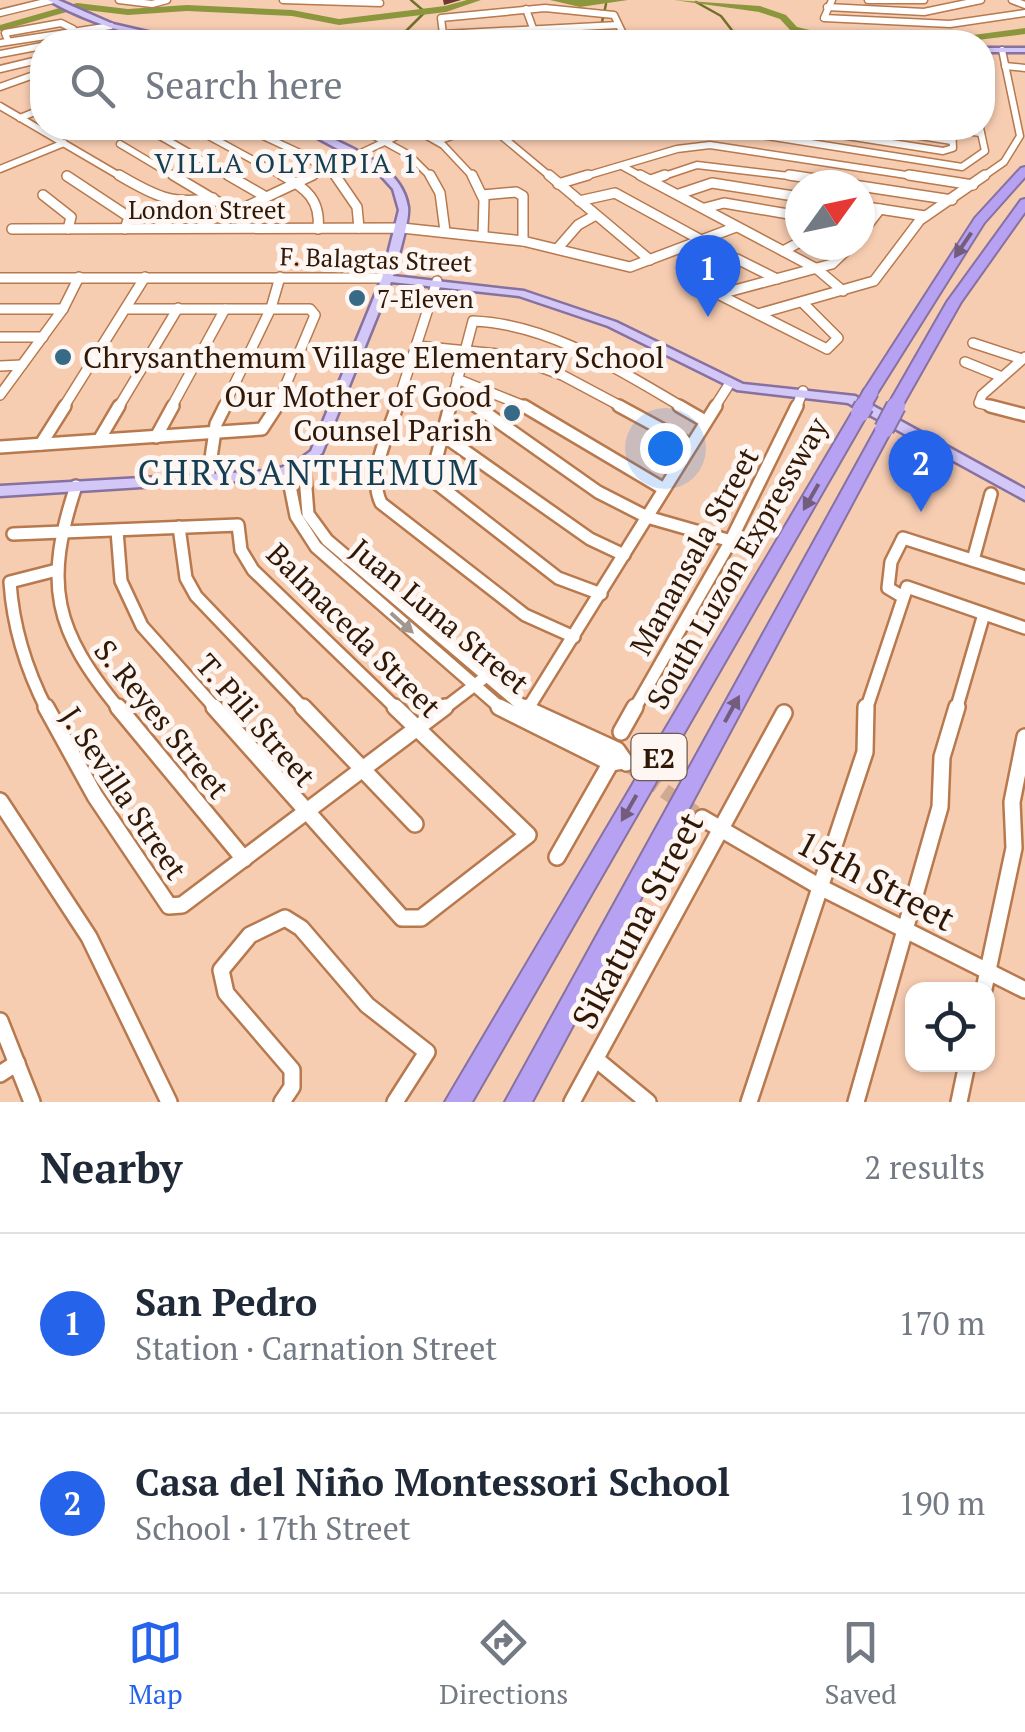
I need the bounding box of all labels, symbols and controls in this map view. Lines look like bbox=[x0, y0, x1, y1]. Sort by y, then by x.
search box bbox=[30, 30, 995, 140]
icon: search bbox=[65, 58, 120, 113]
text: Search here bbox=[145, 60, 343, 110]
district label: VILLA OLYMPIA 1 bbox=[154, 144, 420, 181]
north arrow bbox=[785, 170, 875, 260]
street label: London Street bbox=[128, 193, 286, 226]
one-way arrow bbox=[954, 231, 973, 258]
pin: 1 bbox=[676, 234, 740, 317]
street label: F. Balagtas Street bbox=[279, 239, 473, 279]
place label: 7-Eleven bbox=[377, 282, 474, 315]
marker: 7-Eleven bbox=[346, 287, 368, 309]
place label: Chrysanthemum Village Elementary School bbox=[83, 337, 664, 377]
marker: Chrysanthemum Village Elementary School bbox=[52, 346, 74, 368]
place label: Our Mother of Good Counsel Parish bbox=[224, 376, 492, 450]
marker: Our Mother of Good Counsel Parish bbox=[501, 402, 523, 424]
street label: South Luzon Expressway bbox=[637, 409, 837, 716]
your location bbox=[640, 423, 691, 474]
pin: 2 bbox=[888, 430, 954, 512]
street label: Manansala Street bbox=[620, 440, 768, 662]
district label: CHRYSANTHEMUM bbox=[137, 449, 481, 495]
one-way arrow bbox=[803, 483, 820, 511]
street label: Juan Luna Street bbox=[342, 529, 538, 703]
street label: Balmaceda Street bbox=[258, 534, 450, 726]
one-way arrow bbox=[389, 612, 414, 634]
street label: S. Reyes Street bbox=[86, 631, 238, 807]
street label: T. Pili Street bbox=[187, 645, 325, 795]
one-way arrow bbox=[723, 694, 740, 723]
street label: J. Sevilla Street bbox=[51, 699, 197, 887]
road number: E2 bbox=[632, 734, 686, 780]
one-way arrow bbox=[621, 794, 638, 822]
street label: Sikatuna Street bbox=[561, 804, 713, 1036]
street label: 15th Street bbox=[789, 819, 963, 941]
map controls bbox=[905, 982, 995, 1072]
button: locate bbox=[905, 982, 995, 1072]
text: Nearby bbox=[40, 1139, 182, 1195]
text: 2 results bbox=[864, 1146, 985, 1188]
text: San Pedro bbox=[135, 1277, 317, 1327]
text: 1 bbox=[63, 1302, 82, 1344]
text: 170 m bbox=[898, 1302, 985, 1344]
text: Station · Carnation Street bbox=[135, 1327, 497, 1369]
text: Casa del Niño Montessori School bbox=[135, 1457, 730, 1507]
text: 2 bbox=[63, 1482, 82, 1524]
text: 190 m bbox=[898, 1482, 985, 1524]
text: School · 17th Street bbox=[135, 1507, 411, 1549]
tab: Map bbox=[128, 1615, 183, 1712]
tab: Directions bbox=[439, 1615, 568, 1712]
tab: Saved bbox=[824, 1615, 897, 1712]

